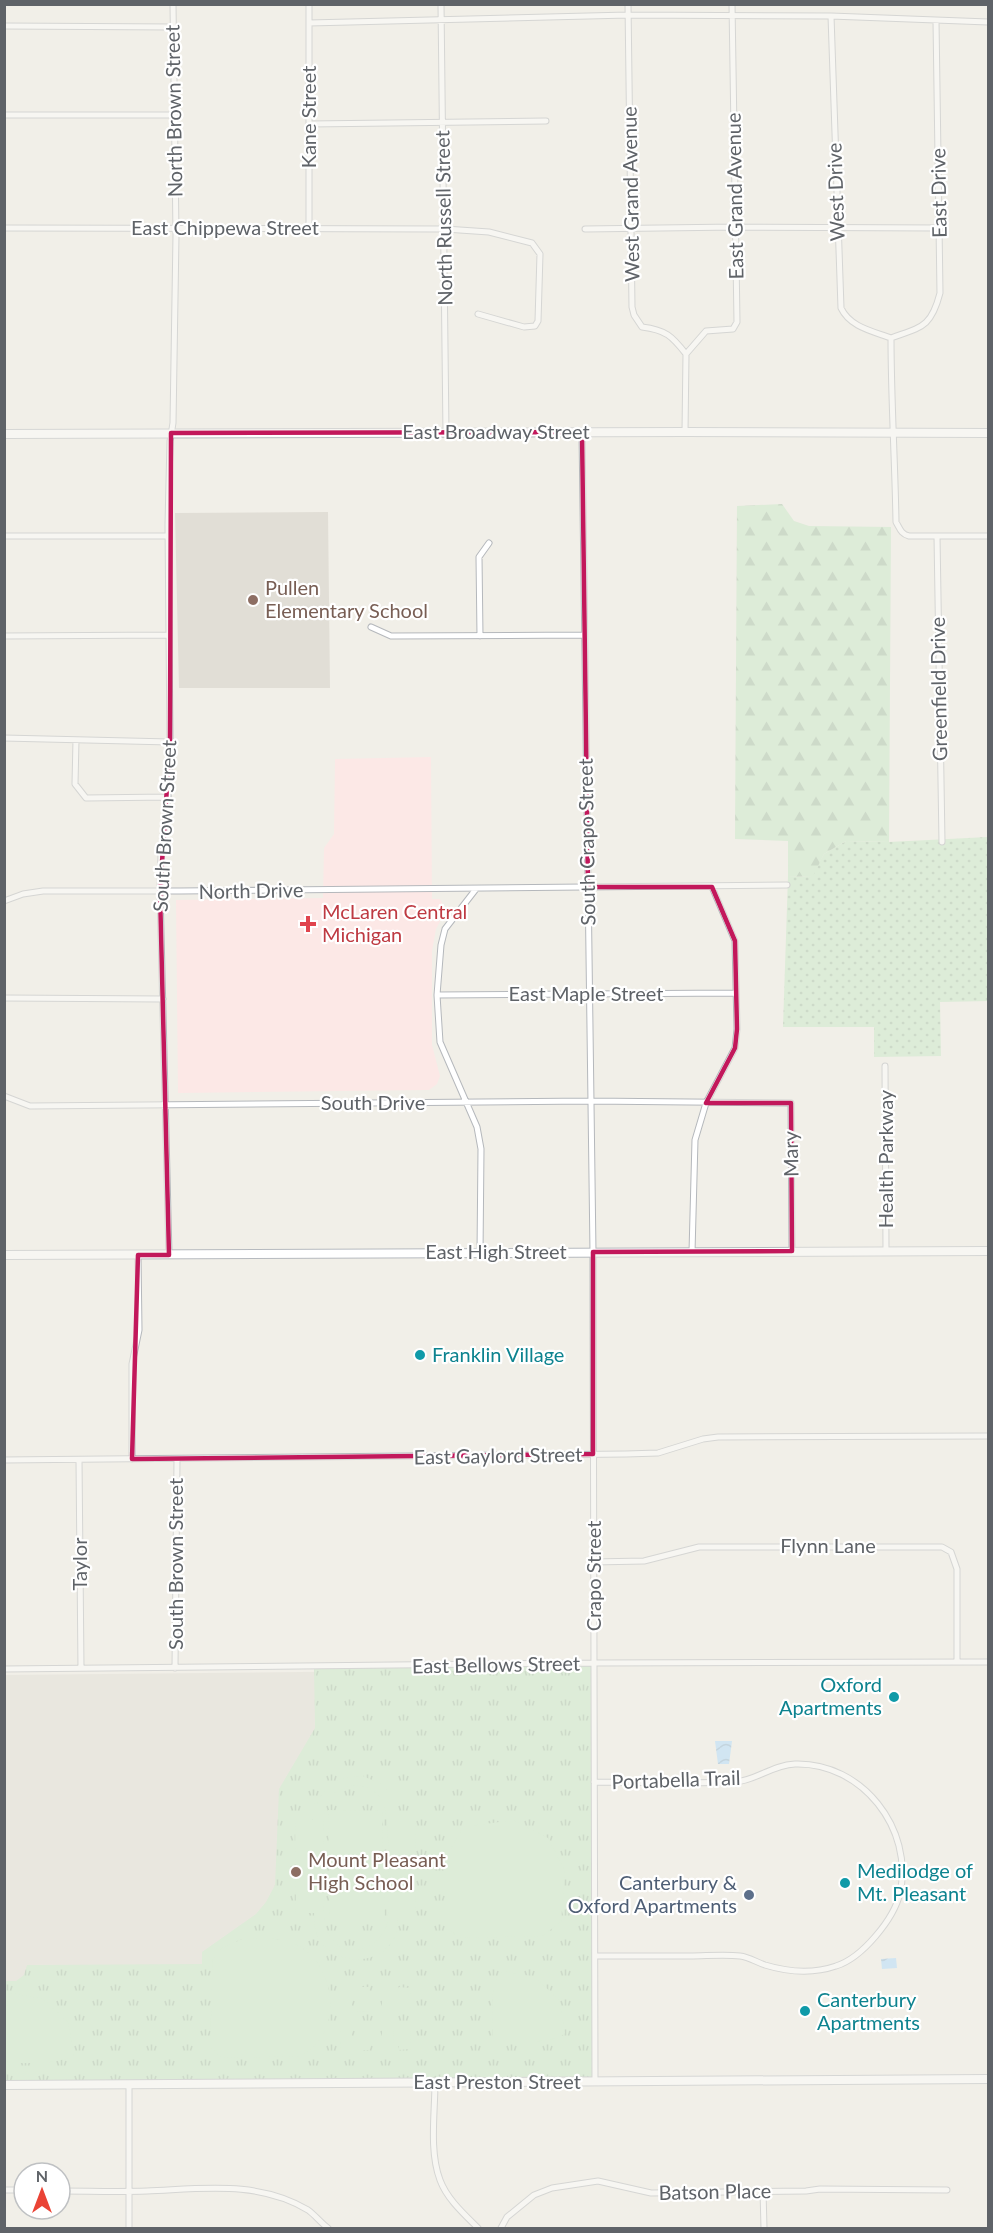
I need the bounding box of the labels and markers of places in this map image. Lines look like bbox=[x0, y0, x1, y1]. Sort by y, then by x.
place label: Pullen Elementary School bbox=[265, 575, 428, 622]
marker: Pullen Elementary School bbox=[246, 593, 260, 607]
place label: McLaren Central Michigan bbox=[322, 899, 467, 946]
marker: McLaren Central Michigan bbox=[299, 915, 317, 933]
place label: Franklin Village bbox=[432, 1342, 564, 1366]
marker: Franklin Village bbox=[413, 1348, 427, 1362]
place label: Oxford Apartments bbox=[779, 1672, 882, 1719]
marker: Oxford Apartments bbox=[887, 1690, 901, 1704]
place label: Mount Pleasant High School bbox=[308, 1847, 446, 1894]
place label: Medilodge of Mt. Pleasant bbox=[857, 1858, 973, 1905]
marker: Mount Pleasant High School bbox=[289, 1865, 303, 1879]
place label: Canterbury & Oxford Apartments bbox=[568, 1870, 738, 1917]
marker: Medilodge of Mt. Pleasant bbox=[838, 1876, 852, 1890]
marker: Canterbury & Oxford Apartments bbox=[742, 1888, 756, 1902]
place label: Canterbury Apartments bbox=[817, 1987, 920, 2034]
marker: Canterbury Apartments bbox=[798, 2004, 812, 2018]

